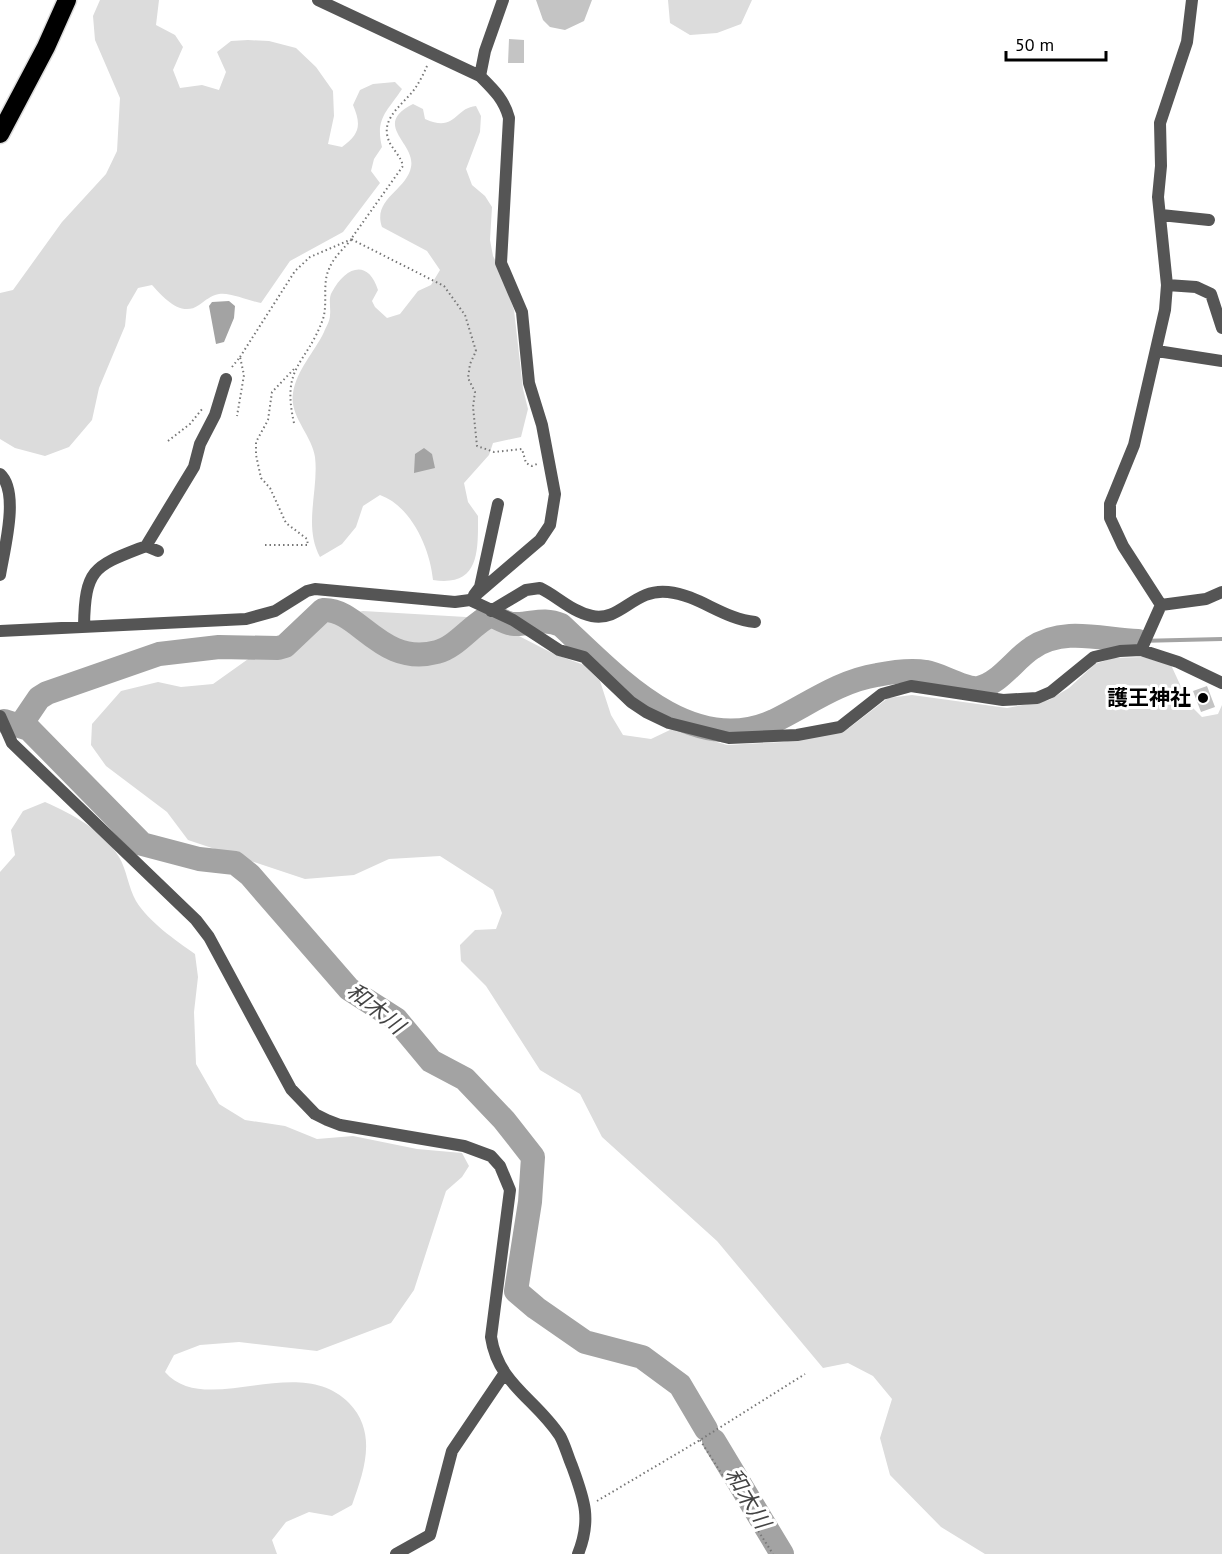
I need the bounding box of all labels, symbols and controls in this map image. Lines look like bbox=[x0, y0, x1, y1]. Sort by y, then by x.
scale bar bbox=[1006, 24, 1106, 62]
text: 50 m bbox=[1015, 33, 1054, 56]
place label: 護王神社 bbox=[1107, 684, 1191, 711]
marker: 護王神社 bbox=[1196, 691, 1210, 705]
water label: 和木川 bbox=[342, 976, 412, 1041]
water label: 和木川 bbox=[719, 1462, 778, 1535]

